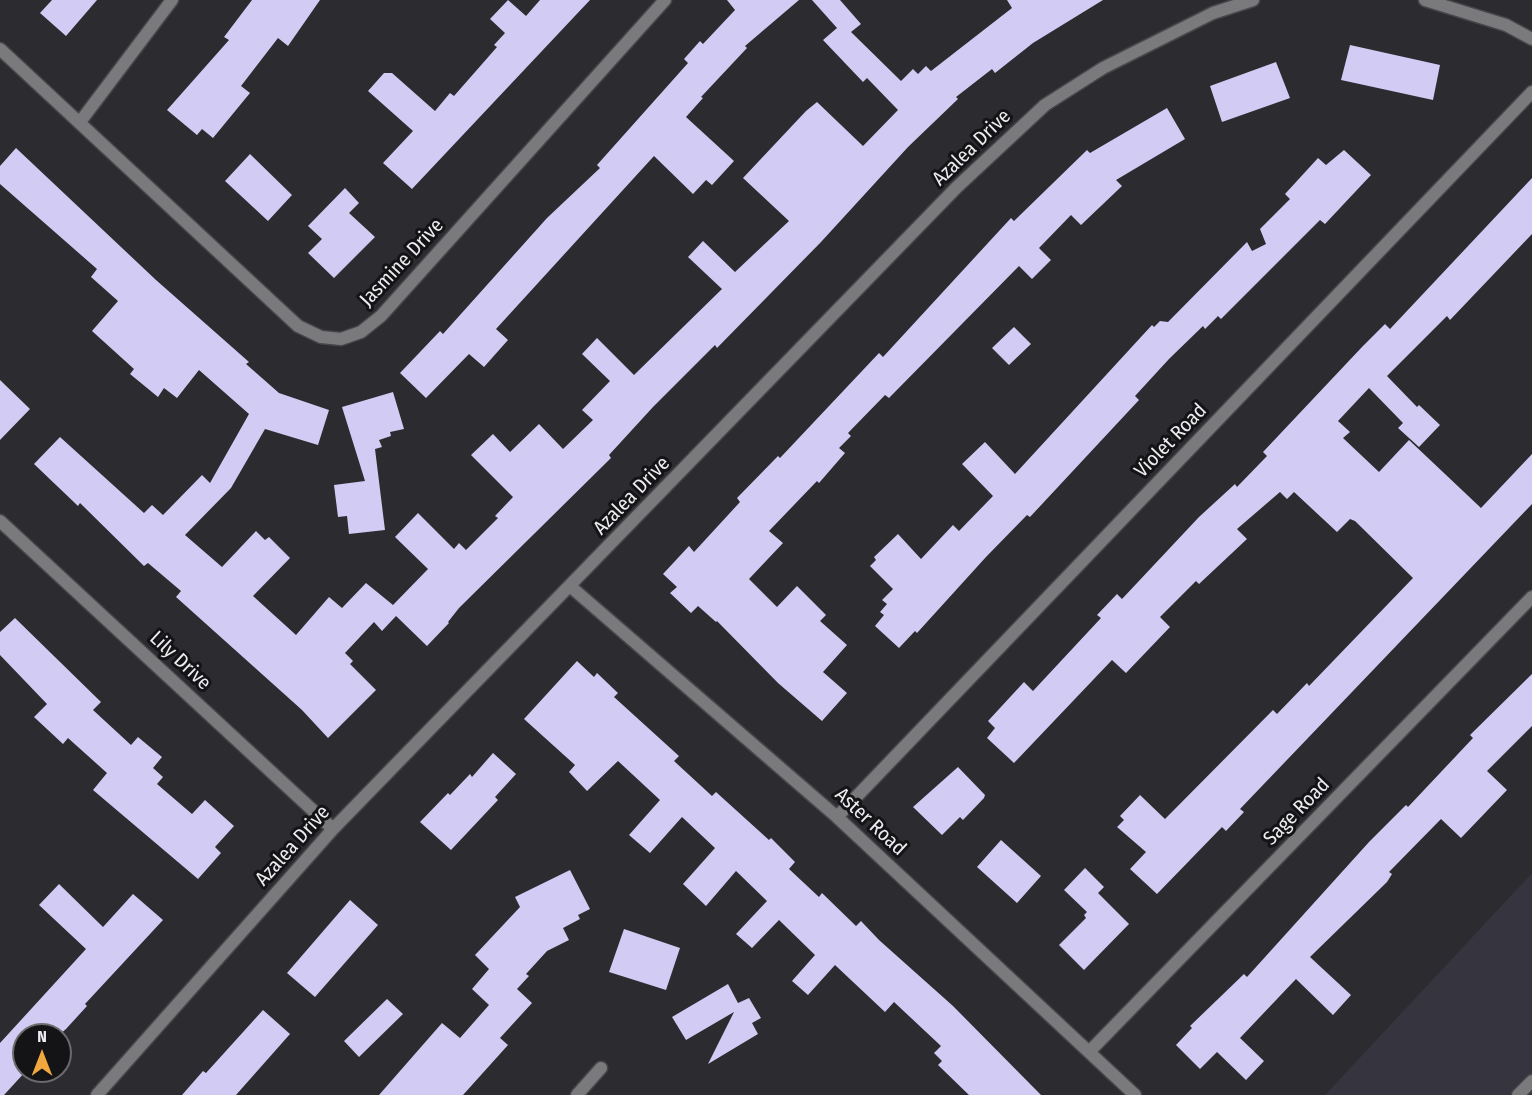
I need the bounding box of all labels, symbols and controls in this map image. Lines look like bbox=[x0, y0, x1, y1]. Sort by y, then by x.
street label: Azalea Drive bbox=[928, 105, 1016, 191]
street label: Jasmine Drive bbox=[355, 214, 449, 312]
street label: Violet Road bbox=[1130, 399, 1212, 483]
street label: Azalea Drive bbox=[589, 452, 675, 540]
street label: Lily Drive bbox=[144, 627, 216, 695]
street label: Sage Road bbox=[1259, 773, 1335, 851]
street label: Aster Road bbox=[830, 783, 910, 861]
street label: Azalea Drive bbox=[251, 801, 335, 891]
north arrow bbox=[12, 1023, 72, 1083]
text: N bbox=[37, 1027, 47, 1046]

